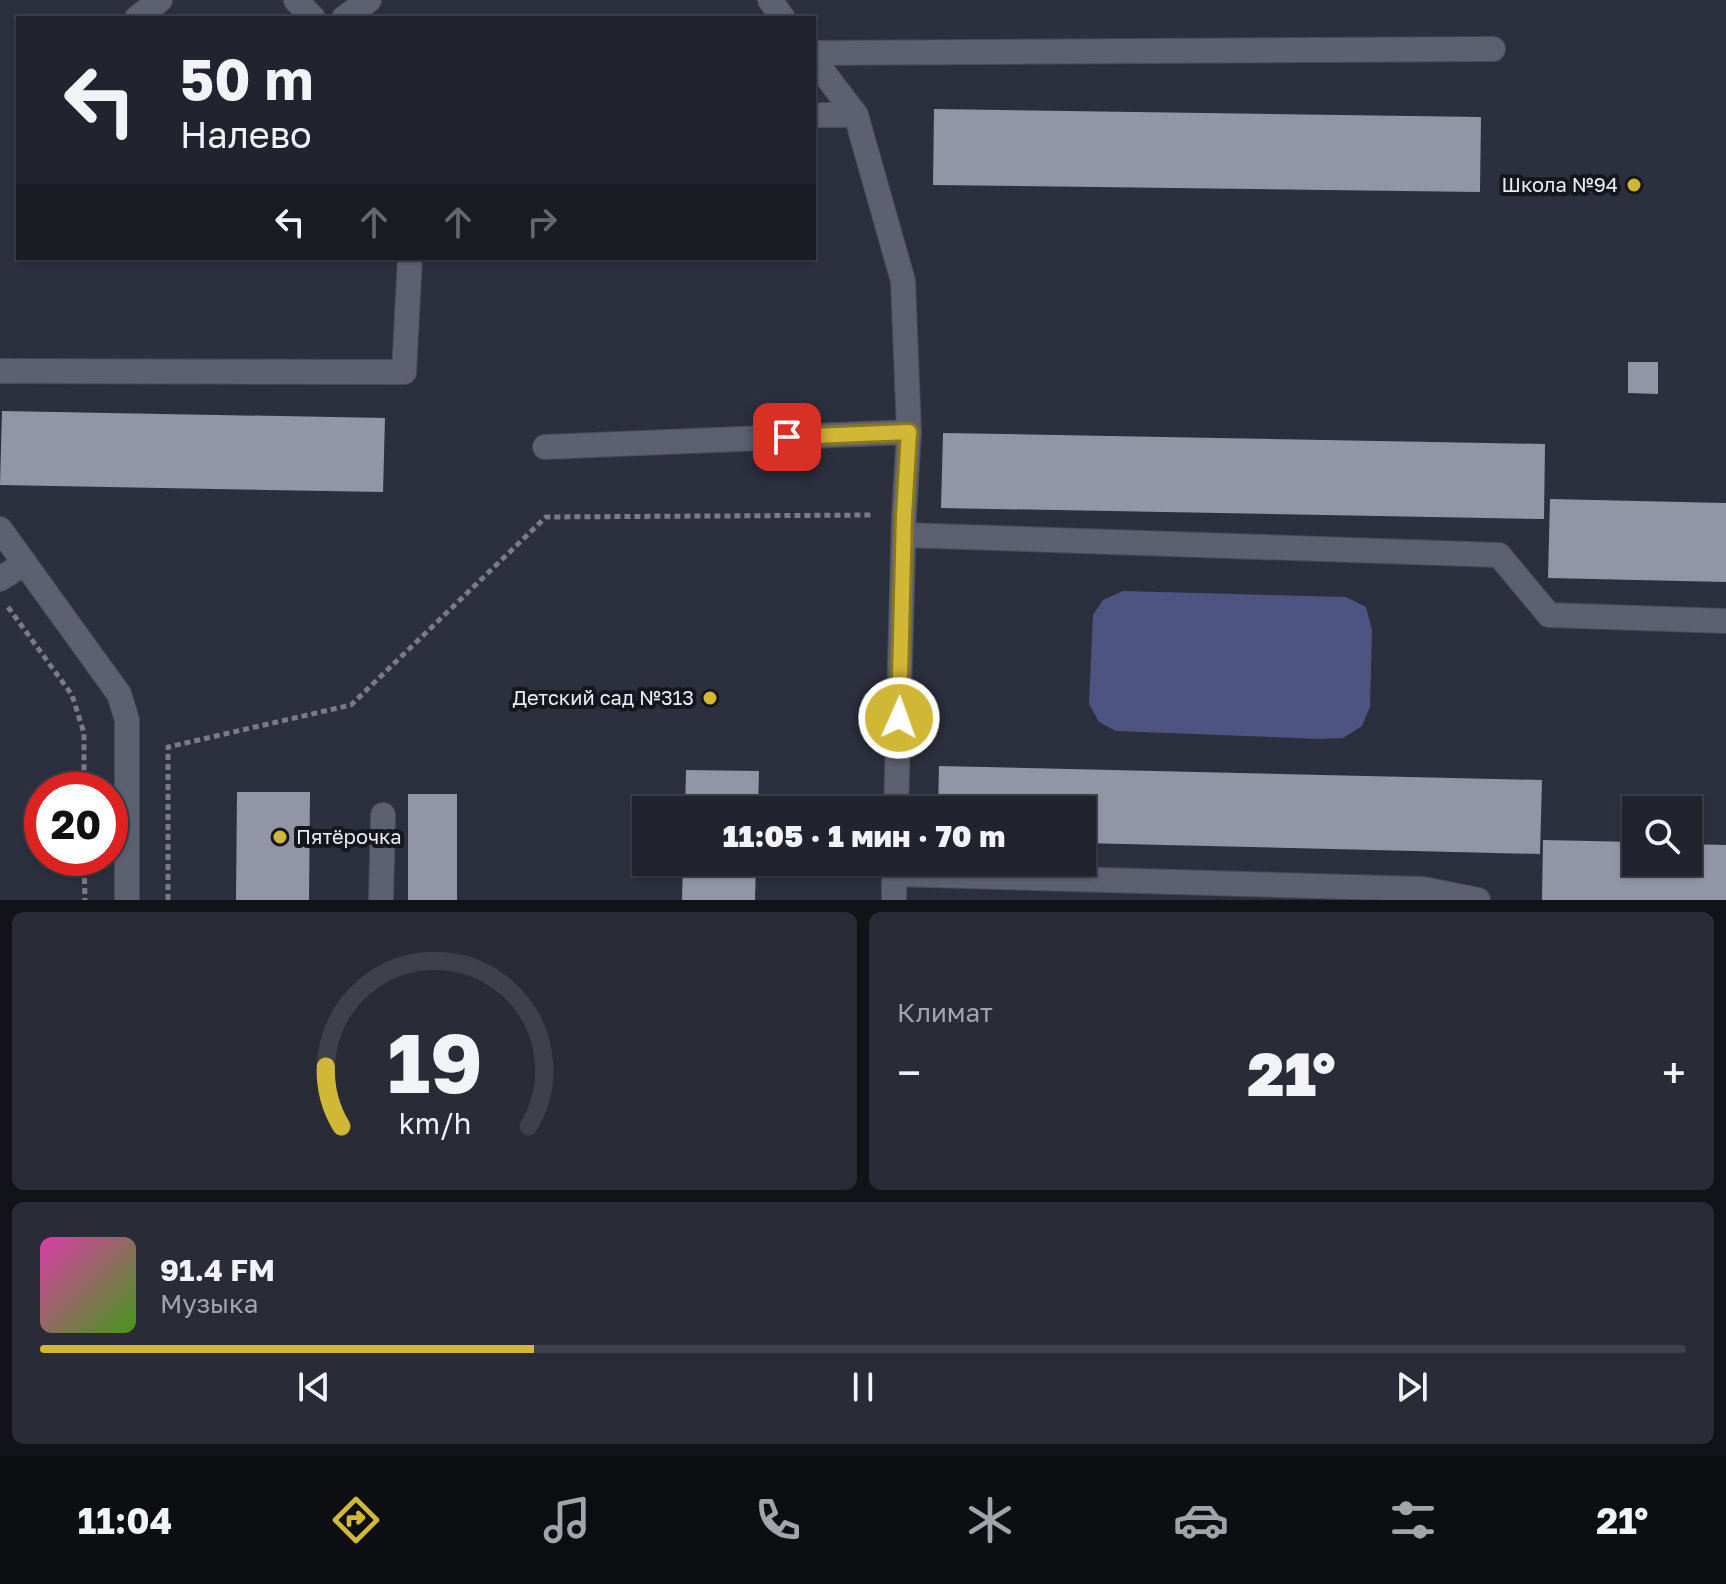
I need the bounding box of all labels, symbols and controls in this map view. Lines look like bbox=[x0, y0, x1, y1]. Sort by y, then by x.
text: 50 m bbox=[180, 45, 314, 112]
icon: left bbox=[48, 48, 152, 152]
text: Налево bbox=[180, 113, 312, 156]
place label: Школа №94 bbox=[1502, 172, 1618, 196]
marker: Школа №94 bbox=[1625, 176, 1643, 194]
icon: left bbox=[268, 200, 312, 244]
icon: ahead bbox=[352, 200, 396, 244]
icon: ahead bbox=[436, 200, 480, 244]
icon: right bbox=[520, 200, 564, 244]
pin bbox=[753, 403, 821, 471]
icon: arrive bbox=[765, 415, 809, 459]
position arrow bbox=[857, 676, 941, 760]
place label: Детский сад №313 bbox=[513, 685, 694, 709]
marker: Детский сад №313 bbox=[701, 689, 719, 707]
speed limit sign: 20 bbox=[24, 772, 128, 876]
map controls bbox=[1622, 796, 1702, 876]
button: search bbox=[1622, 796, 1702, 876]
text: 11:05 · 1 мин · 70 m bbox=[723, 818, 1005, 854]
place label: Пятёрочка bbox=[296, 824, 402, 848]
marker: Пятёрочка bbox=[271, 828, 289, 846]
text: Климат bbox=[897, 997, 993, 1028]
text: 19 bbox=[387, 1011, 482, 1111]
text: 21° bbox=[1247, 1037, 1336, 1109]
text: − bbox=[897, 1046, 921, 1099]
text: + bbox=[1662, 1046, 1686, 1099]
text: km/h bbox=[398, 1106, 471, 1140]
text: 91.4 FM bbox=[160, 1252, 275, 1288]
text: Музыка bbox=[160, 1288, 258, 1319]
icon: previous bbox=[292, 1365, 336, 1409]
icon: pause bbox=[841, 1365, 885, 1409]
icon: next bbox=[1390, 1365, 1434, 1409]
icon: directions bbox=[328, 1492, 384, 1548]
icon: music bbox=[539, 1492, 595, 1548]
icon: phone bbox=[750, 1492, 806, 1548]
icon: climate bbox=[962, 1492, 1018, 1548]
icon: car bbox=[1173, 1492, 1229, 1548]
icon: filters bbox=[1385, 1492, 1441, 1548]
text: 11:04 bbox=[78, 1499, 172, 1542]
text: 21° bbox=[1596, 1499, 1648, 1542]

